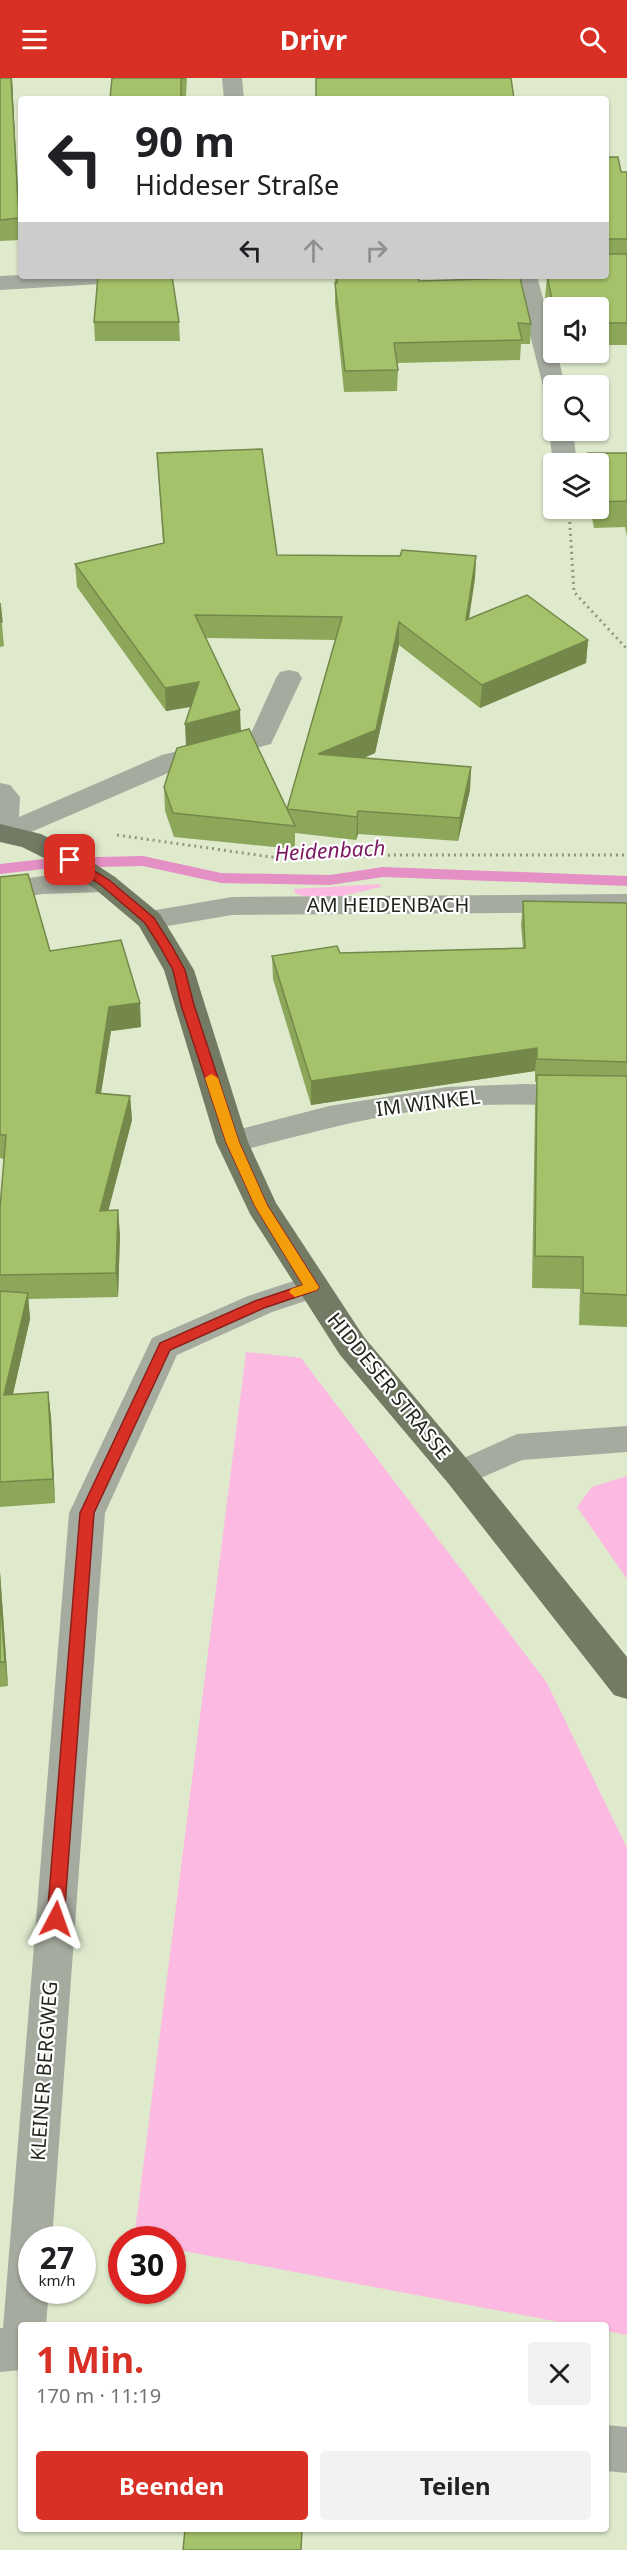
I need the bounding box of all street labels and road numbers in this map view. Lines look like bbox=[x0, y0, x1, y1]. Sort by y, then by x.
street label: AM HEIDENBACH bbox=[307, 891, 469, 918]
street label: IM WINKEL bbox=[374, 1083, 482, 1122]
street label: HIDDESER STRASSE bbox=[322, 1306, 457, 1465]
street label: KLEINER BERGWEG bbox=[24, 1980, 63, 2162]

